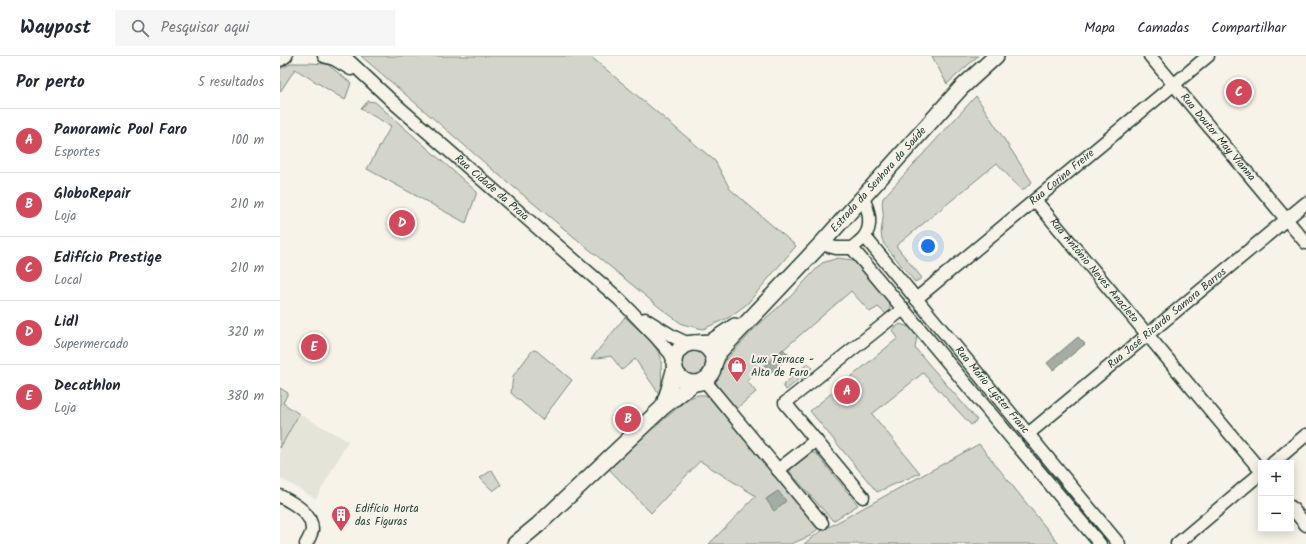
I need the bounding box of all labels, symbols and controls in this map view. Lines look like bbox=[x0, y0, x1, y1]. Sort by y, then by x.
search box bbox=[115, 10, 395, 46]
text: Waypost bbox=[20, 13, 91, 43]
text: Pesquisar aqui bbox=[161, 16, 249, 40]
icon: search bbox=[129, 17, 151, 39]
text: Mapa bbox=[1084, 17, 1115, 39]
text: Camadas bbox=[1137, 17, 1189, 39]
text: Compartilhar bbox=[1211, 17, 1286, 39]
text: Por perto bbox=[16, 69, 85, 96]
text: 5 resultados bbox=[198, 72, 264, 93]
pin: C bbox=[1226, 77, 1252, 107]
street label: Rua Doutor May Vianna bbox=[1176, 89, 1260, 185]
text: Panoramic Pool Faro bbox=[54, 118, 187, 142]
street label: Estrada da Senhora da Saúde bbox=[826, 123, 931, 237]
text: A bbox=[25, 130, 33, 151]
text: 100 m bbox=[231, 130, 264, 151]
text: Esportes bbox=[54, 142, 100, 163]
street label: Rua Corina Freire bbox=[1025, 145, 1099, 210]
street label: Rua Cidade da Praia bbox=[450, 150, 533, 226]
text: GloboRepair bbox=[54, 182, 131, 206]
text: B bbox=[25, 194, 33, 215]
text: 210 m bbox=[230, 194, 264, 215]
text: Loja bbox=[54, 206, 76, 227]
pin: D bbox=[389, 208, 415, 238]
street label: Rua António Neves Anacleto bbox=[1045, 214, 1143, 327]
your location bbox=[918, 236, 938, 256]
text: Edifício Prestige bbox=[54, 246, 162, 270]
text: C bbox=[25, 258, 33, 279]
text: 210 m bbox=[230, 258, 264, 279]
street label: Rua José Ricardo Samora Barros bbox=[1104, 263, 1231, 373]
text: Local bbox=[54, 270, 82, 291]
text: Lidl bbox=[54, 310, 78, 334]
text: D bbox=[25, 322, 33, 343]
text: 320 m bbox=[227, 322, 264, 343]
pin: E bbox=[301, 332, 327, 362]
text: Supermercado bbox=[54, 334, 128, 355]
street label: Rua Mário Lyster Franc bbox=[950, 342, 1034, 438]
place label: Lux Terrace - Alta de Faro bbox=[751, 351, 814, 382]
shop icon: Lux Terrace - Alta de Faro bbox=[726, 355, 748, 383]
text: Decathlon bbox=[54, 374, 121, 398]
pin: A bbox=[834, 376, 860, 406]
text: E bbox=[25, 386, 33, 407]
text: 380 m bbox=[227, 386, 264, 407]
text: Loja bbox=[54, 398, 76, 419]
pin: B bbox=[615, 404, 641, 434]
map controls bbox=[1258, 460, 1294, 532]
button: + bbox=[1258, 460, 1294, 496]
button: − bbox=[1258, 496, 1294, 532]
place label: Edifício Horta das Figuras bbox=[355, 500, 419, 531]
building icon: Edifício Horta das Figuras bbox=[330, 504, 352, 532]

